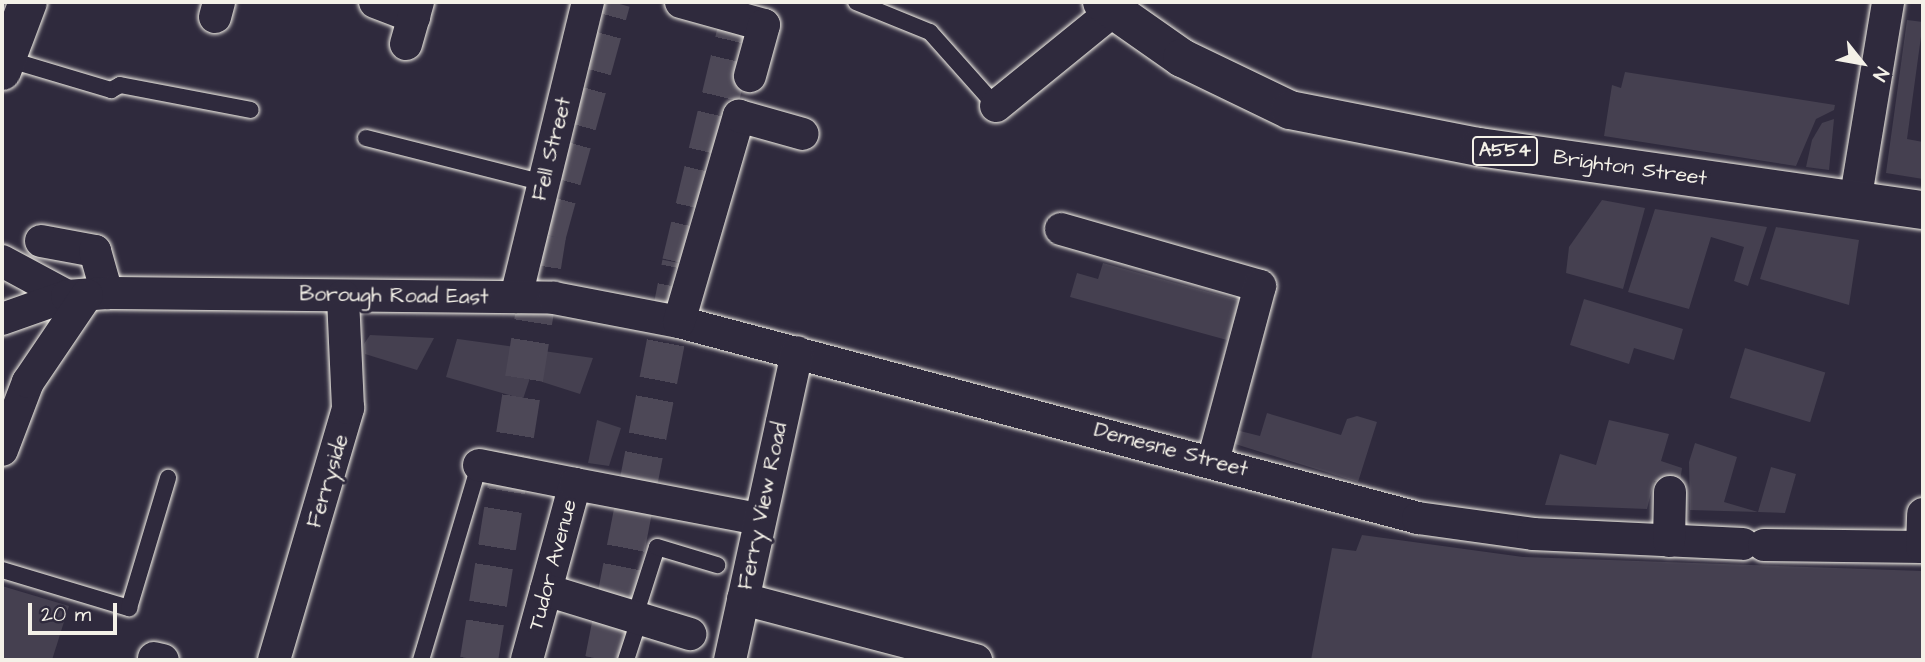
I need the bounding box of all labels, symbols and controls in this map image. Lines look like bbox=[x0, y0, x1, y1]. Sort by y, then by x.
north arrow bbox=[1827, 28, 1897, 98]
text: N bbox=[1866, 62, 1895, 86]
street label: Fell Street bbox=[527, 95, 577, 203]
road number: A554 bbox=[1472, 136, 1538, 167]
street label: Brighton Street bbox=[1552, 145, 1708, 191]
street label: Borough Road East bbox=[299, 282, 489, 310]
street label: Demesne Street bbox=[1091, 417, 1251, 483]
street label: Ferry View Road bbox=[733, 420, 793, 592]
street label: Ferryside bbox=[302, 431, 354, 531]
street label: Tudor Avenue bbox=[523, 497, 583, 633]
scale bar bbox=[32, 588, 121, 632]
text: 20 m bbox=[41, 600, 91, 629]

